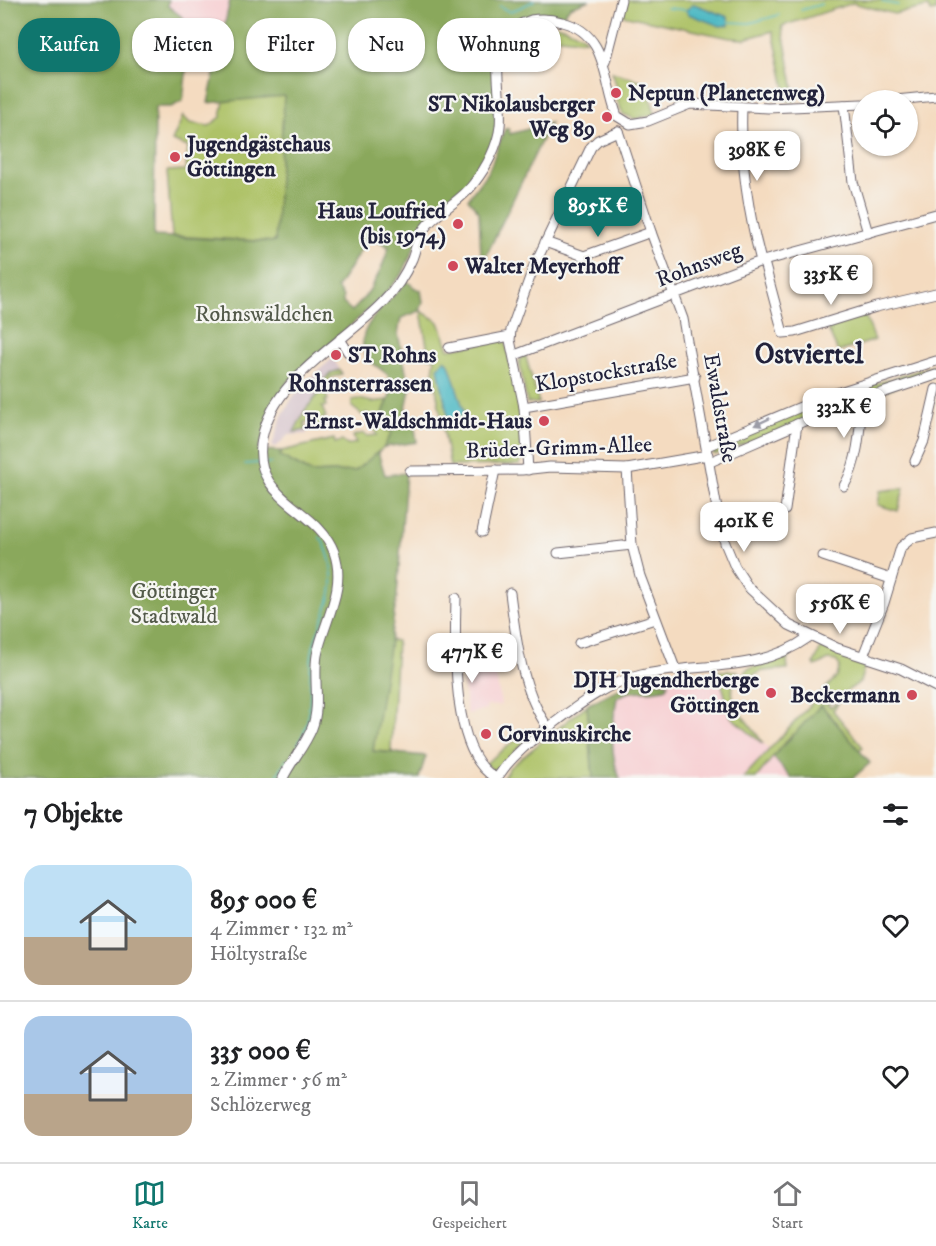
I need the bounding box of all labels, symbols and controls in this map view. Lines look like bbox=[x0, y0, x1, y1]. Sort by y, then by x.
chip: Kaufen bbox=[18, 18, 120, 72]
chip: Mieten bbox=[132, 18, 234, 72]
chip: Filter bbox=[246, 18, 336, 72]
chip: Neu bbox=[348, 18, 425, 72]
chip: Wohnung bbox=[437, 18, 561, 72]
place label: Neptun (Planetenweg) bbox=[628, 80, 825, 107]
marker: Neptun (Planetenweg) bbox=[609, 86, 623, 100]
map controls bbox=[852, 90, 918, 156]
button: locate bbox=[852, 90, 918, 156]
place label: ST Nikolausberger Weg 89 bbox=[428, 91, 596, 143]
marker: ST Nikolausberger Weg 89 bbox=[600, 110, 614, 124]
place label: Jugendgästehaus Göttingen bbox=[184, 131, 331, 183]
pin: 398K € bbox=[708, 131, 806, 182]
text: 398K € bbox=[728, 138, 786, 163]
marker: Jugendgästehaus Göttingen bbox=[168, 150, 182, 164]
pin: 895K € bbox=[549, 187, 647, 238]
text: 895K € bbox=[568, 194, 628, 219]
place label: Haus Loufried (bis 1974) bbox=[317, 198, 447, 250]
marker: Haus Loufried (bis 1974) bbox=[451, 217, 465, 231]
street label: Rohnsweg bbox=[652, 236, 746, 294]
place label: Walter Meyerhoff bbox=[464, 253, 623, 280]
pin: 335K € bbox=[782, 255, 880, 306]
marker: Walter Meyerhoff bbox=[446, 259, 460, 273]
text: 335K € bbox=[804, 262, 858, 287]
park label: Rohnswäldchen bbox=[195, 301, 334, 328]
district label: Ostviertel bbox=[755, 337, 864, 372]
place label: ST Rohns bbox=[348, 342, 437, 369]
street label: Klopstockstraße bbox=[533, 347, 679, 399]
marker: ST Rohns bbox=[329, 348, 343, 362]
street label: Ewaldstraße bbox=[697, 351, 743, 465]
district label: Rohnsterrassen bbox=[288, 369, 433, 399]
pin: 332K € bbox=[795, 388, 893, 439]
text: 332K € bbox=[817, 395, 871, 420]
place label: Ernst-Waldschmidt-Haus bbox=[304, 408, 533, 435]
marker: Ernst-Waldschmidt-Haus bbox=[537, 414, 551, 428]
one-way arrow bbox=[754, 418, 771, 427]
street label: Brüder-Grimm-Allee bbox=[465, 431, 653, 465]
pin: 401K € bbox=[695, 502, 793, 553]
text: 401K € bbox=[714, 509, 774, 534]
park label: Göttinger Stadtwald bbox=[131, 578, 217, 630]
pin: 556K € bbox=[791, 584, 889, 635]
text: 556K € bbox=[810, 591, 870, 616]
pin: 477K € bbox=[423, 633, 521, 684]
text: 477K € bbox=[441, 640, 503, 665]
place label: DJH Jugendherberge Göttingen bbox=[574, 667, 760, 719]
place label: Beckermann bbox=[791, 682, 900, 709]
marker: DJH Jugendherberge Göttingen bbox=[764, 686, 778, 700]
marker: Beckermann bbox=[905, 688, 919, 702]
place label: Corvinuskirche bbox=[498, 721, 631, 748]
marker: Corvinuskirche bbox=[479, 727, 493, 741]
text: 7 Objekte bbox=[24, 798, 123, 831]
icon: filters bbox=[879, 798, 912, 831]
text: 895 000 € bbox=[210, 884, 317, 917]
icon: home bbox=[72, 889, 144, 961]
icon: heart bbox=[879, 909, 912, 942]
text: 4 Zimmer · 132 m² bbox=[210, 917, 353, 942]
text: Höltystraße bbox=[210, 942, 307, 967]
text: 335 000 € bbox=[210, 1035, 311, 1068]
icon: home bbox=[72, 1040, 144, 1112]
icon: heart bbox=[879, 1060, 912, 1093]
text: 2 Zimmer · 56 m² bbox=[210, 1068, 347, 1093]
text: Schlözerweg bbox=[210, 1093, 311, 1118]
tab: Karte bbox=[132, 1177, 168, 1233]
tab: Gespeichert bbox=[432, 1177, 507, 1233]
tab: Start bbox=[771, 1177, 804, 1233]

